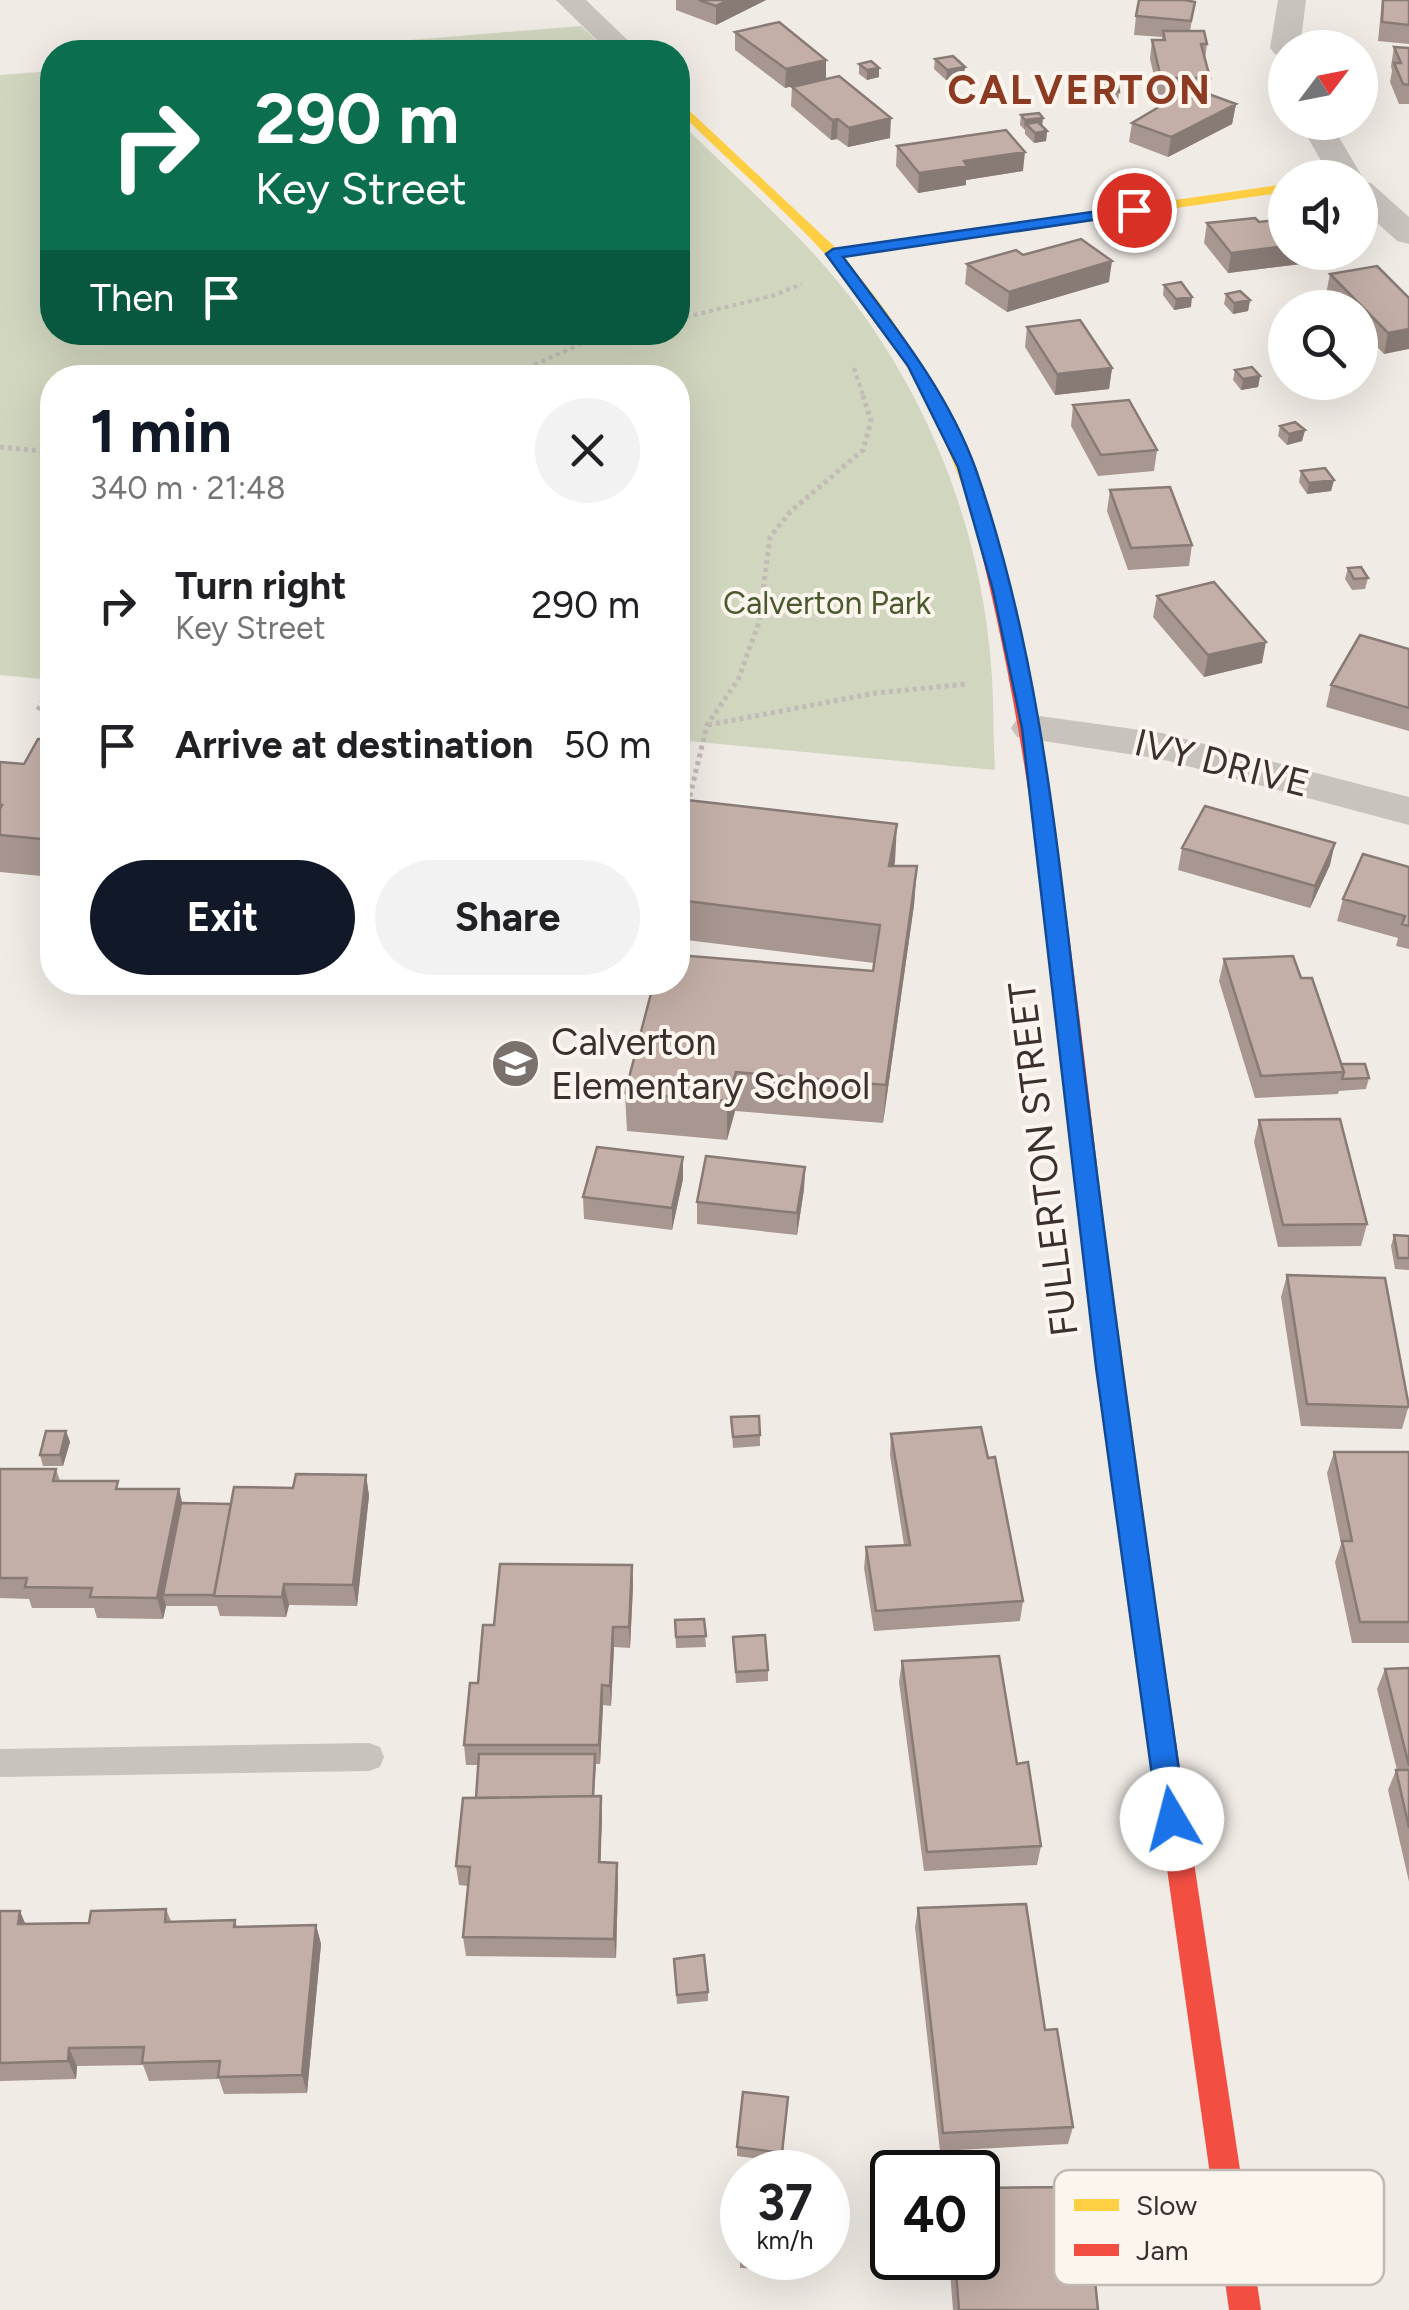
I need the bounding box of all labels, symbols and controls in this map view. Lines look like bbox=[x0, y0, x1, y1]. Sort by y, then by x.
north arrow bbox=[1268, 30, 1378, 140]
map controls bbox=[1268, 30, 1378, 400]
district label: CALVERTON bbox=[947, 66, 1213, 114]
text: 290 m bbox=[255, 76, 459, 161]
icon: right bbox=[90, 80, 220, 210]
button: sound bbox=[1268, 160, 1378, 270]
text: Key Street bbox=[255, 161, 467, 215]
pin bbox=[1092, 168, 1177, 253]
icon: arrive bbox=[1107, 183, 1162, 238]
icon: arrive bbox=[194, 270, 249, 325]
text: Then bbox=[90, 275, 174, 321]
button: search bbox=[1268, 290, 1378, 400]
text: 1 min bbox=[90, 395, 232, 467]
button: close bbox=[535, 398, 640, 503]
text: 340 m · 21:48 bbox=[90, 469, 286, 507]
text: Turn right bbox=[175, 563, 347, 609]
icon: right bbox=[90, 578, 145, 633]
text: 290 m bbox=[531, 582, 640, 628]
park label: Calverton Park bbox=[723, 584, 932, 622]
text: Key Street bbox=[175, 609, 326, 647]
icon: arrive bbox=[90, 718, 145, 773]
street label: IVY DRIVE bbox=[1130, 719, 1314, 807]
text: Arrive at destination bbox=[175, 722, 533, 768]
text: 50 m bbox=[563, 722, 651, 768]
button: Exit bbox=[90, 860, 355, 975]
button: Share bbox=[375, 860, 640, 975]
street label: FULLERTON STREET bbox=[998, 979, 1088, 1339]
place label: Calverton Elementary School bbox=[551, 1019, 870, 1109]
school or university icon: Calverton Elementary School bbox=[490, 1038, 542, 1090]
position arrow bbox=[1120, 1767, 1224, 1871]
speed limit sign: 40 bbox=[870, 2150, 1000, 2280]
legend bbox=[1054, 2170, 1384, 2285]
text: 37 bbox=[757, 2172, 813, 2233]
text: Slow bbox=[1136, 2188, 1197, 2222]
text: km/h bbox=[756, 2225, 814, 2255]
text: Jam bbox=[1136, 2233, 1189, 2267]

